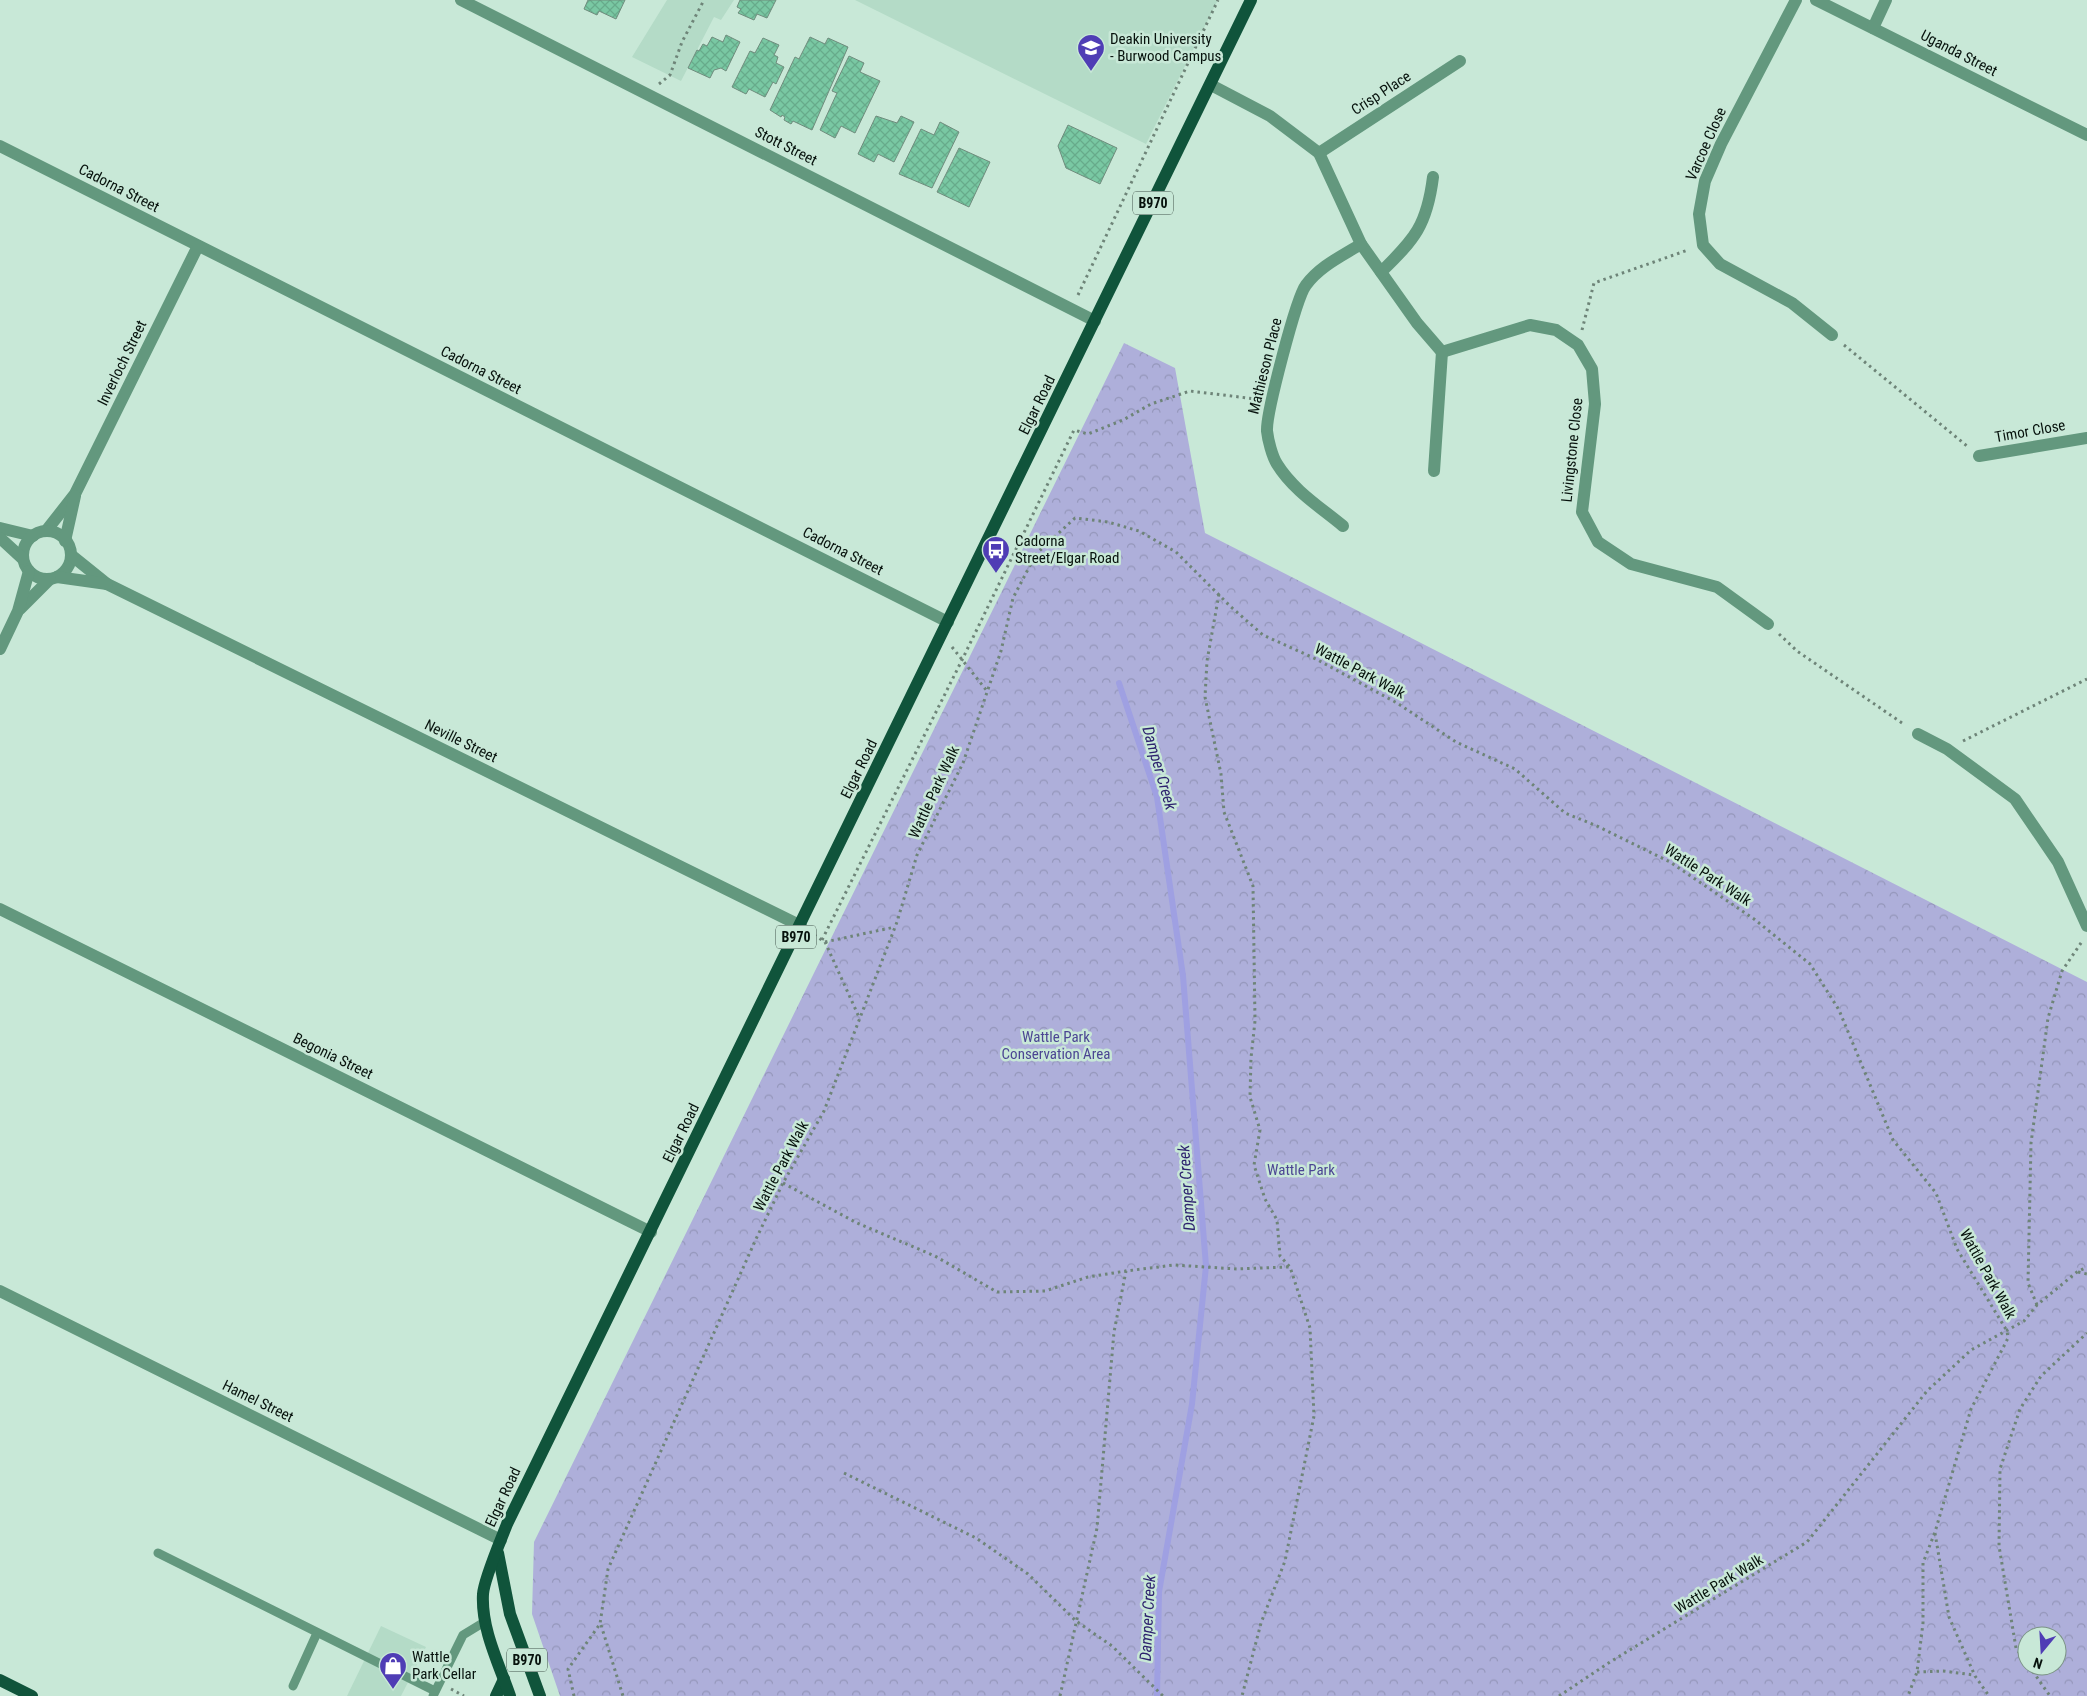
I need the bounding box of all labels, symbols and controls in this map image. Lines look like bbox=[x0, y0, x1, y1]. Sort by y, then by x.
street label: Uganda Street bbox=[1918, 26, 2000, 80]
place label: Deakin University - Burwood Campus bbox=[1110, 30, 1222, 65]
school or university icon: Deakin University - Burwood Campus bbox=[1076, 33, 1106, 72]
street label: Crisp Place bbox=[1348, 67, 1414, 119]
street label: Varcoe Close bbox=[1682, 105, 1730, 183]
street label: Stott Street bbox=[752, 123, 820, 169]
street label: Cadorna Street bbox=[76, 160, 162, 216]
road number: B970 bbox=[1133, 192, 1173, 214]
street label: Mathieson Place bbox=[1244, 316, 1286, 416]
street label: Inverloch Street bbox=[94, 317, 150, 409]
street label: Cadorna Street bbox=[438, 342, 524, 398]
street label: Elgar Road bbox=[1015, 372, 1059, 438]
street label: Livingstone Close bbox=[1558, 397, 1586, 503]
street label: Timor Close bbox=[1993, 416, 2067, 446]
street label: Cadorna Street bbox=[800, 523, 886, 579]
place label: Cadorna Street/Elgar Road bbox=[1015, 532, 1119, 567]
bus stop icon: Cadorna Street/Elgar Road bbox=[981, 535, 1011, 574]
street label: Wattle Park Walk bbox=[1312, 640, 1409, 703]
street label: Neville Street bbox=[422, 716, 500, 766]
water label: Damper Creek bbox=[1139, 724, 1181, 813]
street label: Elgar Road bbox=[837, 736, 881, 802]
street label: Wattle Park Walk bbox=[905, 743, 963, 841]
street label: Wattle Park Walk bbox=[1661, 840, 1755, 910]
road number: B970 bbox=[776, 926, 816, 949]
park label: Wattle Park Conservation Area bbox=[1002, 1028, 1110, 1063]
street label: Begonia Street bbox=[290, 1029, 376, 1083]
street label: Elgar Road bbox=[659, 1100, 703, 1166]
street label: Wattle Park Walk bbox=[750, 1117, 813, 1214]
water label: Damper Creek bbox=[1174, 1143, 1199, 1232]
park label: Wattle Park bbox=[1267, 1161, 1335, 1179]
street label: Wattle Park Walk bbox=[1956, 1226, 2020, 1322]
street label: Hamel Street bbox=[220, 1376, 296, 1426]
street label: Elgar Road bbox=[481, 1464, 525, 1530]
street label: Wattle Park Walk bbox=[1672, 1550, 1767, 1617]
water label: Damper Creek bbox=[1136, 1573, 1159, 1662]
north arrow bbox=[2017, 1626, 2067, 1676]
place label: Wattle Park Cellar bbox=[412, 1648, 477, 1683]
road number: B970 bbox=[507, 1648, 547, 1672]
shop icon: Wattle Park Cellar bbox=[378, 1651, 408, 1690]
text: N bbox=[2031, 1654, 2045, 1672]

